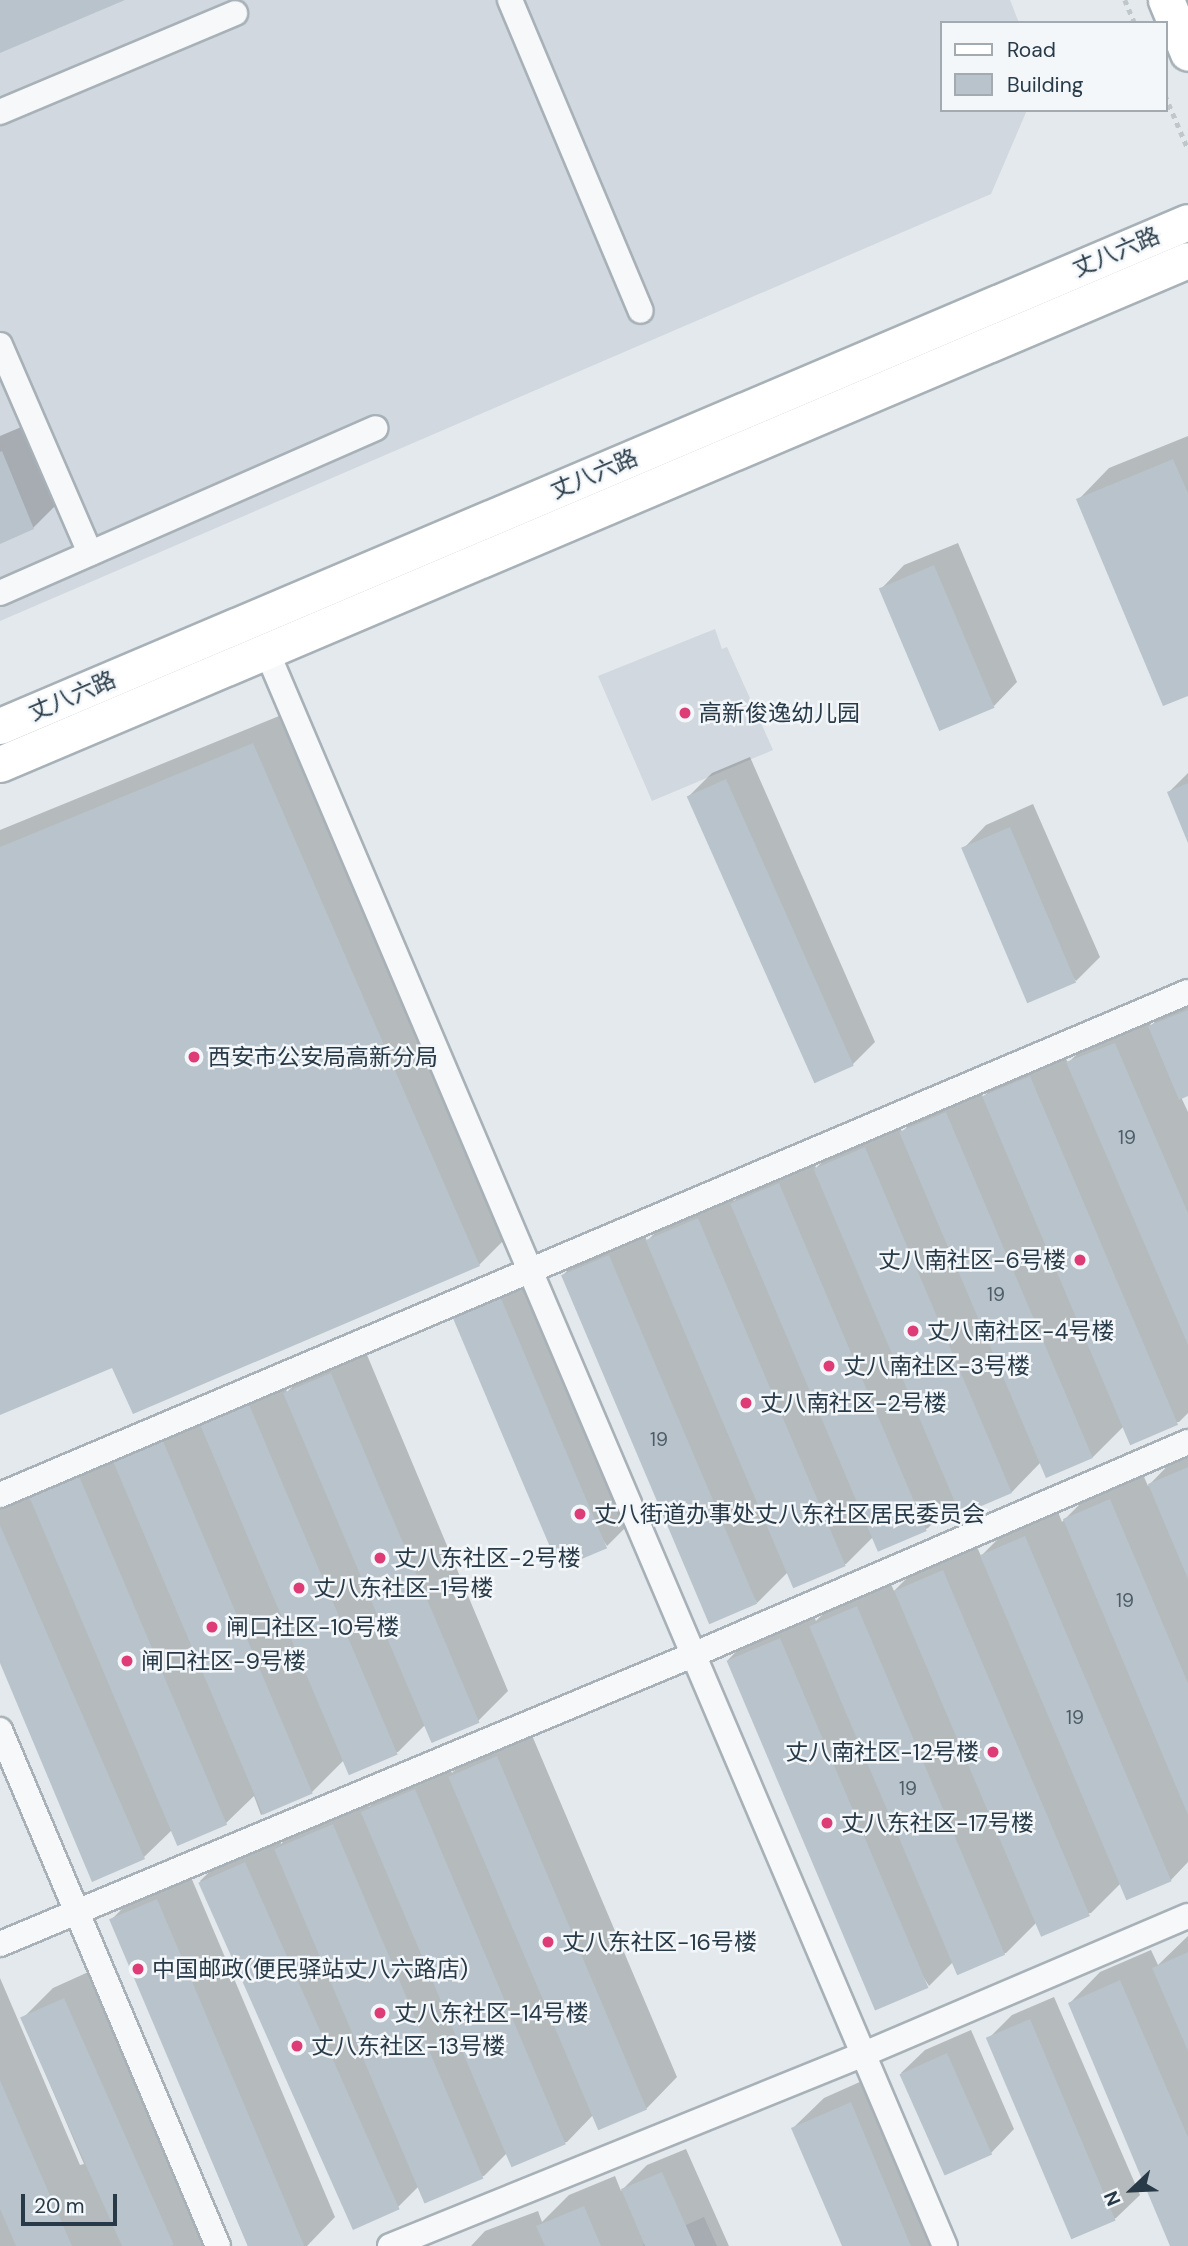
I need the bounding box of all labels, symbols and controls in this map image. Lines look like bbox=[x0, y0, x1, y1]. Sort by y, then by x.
legend bbox=[940, 21, 1167, 112]
text: Road bbox=[1007, 36, 1056, 64]
text: Building bbox=[1007, 71, 1083, 99]
street label: 丈八六路 bbox=[1068, 221, 1164, 283]
street label: 丈八六路 bbox=[546, 443, 642, 505]
street label: 丈八六路 bbox=[24, 665, 120, 727]
place label: 高新俊逸幼儿园 bbox=[699, 699, 860, 727]
marker: 高新俊逸幼儿园 bbox=[677, 705, 693, 721]
place label: 西安市公安局高新分局 bbox=[208, 1043, 438, 1071]
marker: 西安市公安局高新分局 bbox=[186, 1049, 202, 1065]
house number: 19 bbox=[1118, 1127, 1136, 1149]
place label: 丈八南社区-6号楼 bbox=[878, 1246, 1066, 1274]
marker: 丈八南社区-6号楼 bbox=[1072, 1252, 1088, 1268]
house number: 19 bbox=[987, 1284, 1005, 1306]
place label: 丈八南社区-4号楼 bbox=[927, 1317, 1114, 1345]
marker: 丈八南社区-4号楼 bbox=[905, 1323, 921, 1339]
place label: 丈八南社区-3号楼 bbox=[843, 1352, 1030, 1380]
marker: 丈八南社区-3号楼 bbox=[821, 1358, 837, 1374]
place label: 丈八南社区-2号楼 bbox=[760, 1389, 947, 1417]
marker: 丈八南社区-2号楼 bbox=[738, 1395, 754, 1411]
house number: 19 bbox=[650, 1429, 668, 1451]
place label: 丈八街道办事处丈八东社区居民委员会 bbox=[594, 1500, 985, 1528]
marker: 丈八街道办事处丈八东社区居民委员会 bbox=[572, 1506, 588, 1522]
place label: 丈八东社区-2号楼 bbox=[394, 1544, 581, 1572]
marker: 丈八东社区-2号楼 bbox=[372, 1550, 388, 1566]
place label: 丈八东社区-1号楼 bbox=[313, 1574, 494, 1602]
marker: 丈八东社区-1号楼 bbox=[291, 1580, 307, 1596]
house number: 19 bbox=[1116, 1590, 1134, 1612]
place label: 闸口社区-10号楼 bbox=[226, 1613, 399, 1641]
marker: 闸口社区-10号楼 bbox=[204, 1619, 220, 1635]
place label: 闸口社区-9号楼 bbox=[141, 1647, 306, 1675]
marker: 闸口社区-9号楼 bbox=[119, 1653, 135, 1669]
house number: 19 bbox=[1066, 1707, 1084, 1729]
place label: 丈八南社区-12号楼 bbox=[785, 1738, 979, 1766]
marker: 丈八南社区-12号楼 bbox=[985, 1744, 1001, 1760]
house number: 19 bbox=[899, 1778, 917, 1800]
place label: 丈八东社区-17号楼 bbox=[841, 1809, 1034, 1837]
marker: 丈八东社区-17号楼 bbox=[819, 1815, 835, 1831]
place label: 丈八东社区-16号楼 bbox=[562, 1928, 757, 1956]
marker: 丈八东社区-16号楼 bbox=[540, 1934, 556, 1950]
place label: 中国邮政(便民驿站丈八六路店) bbox=[152, 1955, 468, 1983]
marker: 中国邮政(便民驿站丈八六路店) bbox=[130, 1961, 146, 1977]
place label: 丈八东社区-14号楼 bbox=[394, 1999, 589, 2027]
marker: 丈八东社区-14号楼 bbox=[372, 2005, 388, 2021]
place label: 丈八东社区-13号楼 bbox=[311, 2032, 505, 2060]
marker: 丈八东社区-13号楼 bbox=[289, 2038, 305, 2054]
north arrow bbox=[1097, 2155, 1167, 2225]
scale bar bbox=[24, 2180, 121, 2224]
text: N bbox=[1098, 2187, 1126, 2210]
text: 20 m bbox=[34, 2192, 85, 2220]

